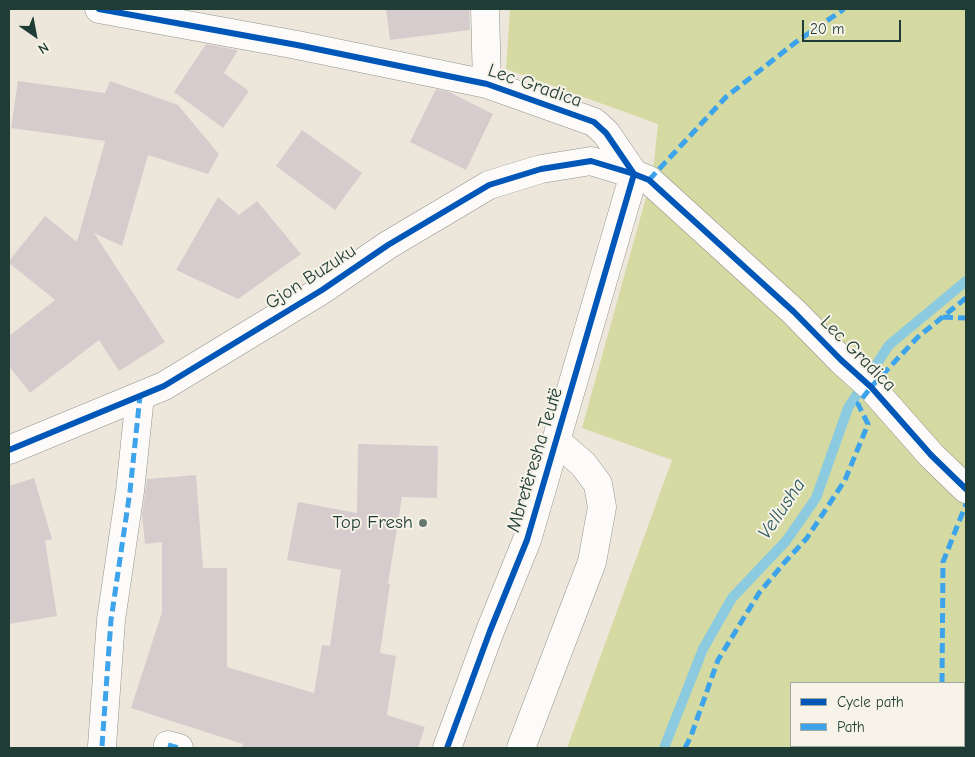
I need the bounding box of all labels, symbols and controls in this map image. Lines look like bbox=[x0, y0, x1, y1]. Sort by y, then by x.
north arrow bbox=[10, 10, 60, 60]
scale bar bbox=[805, 10, 904, 42]
text: 20 m bbox=[810, 20, 844, 38]
text: N bbox=[35, 38, 52, 58]
street label: Lec Gradica bbox=[485, 59, 585, 113]
street label: Gjon Buzuku bbox=[261, 239, 361, 315]
street label: Lec Gradica bbox=[815, 311, 901, 397]
street label: Mbretëresha Teutë bbox=[502, 385, 568, 535]
water label: Vellusha bbox=[753, 474, 811, 544]
place label: Top Fresh bbox=[333, 512, 413, 534]
marker: Top Fresh bbox=[417, 517, 429, 529]
legend bbox=[790, 682, 965, 747]
text: Cycle path bbox=[837, 693, 904, 711]
text: Path bbox=[837, 718, 865, 736]

